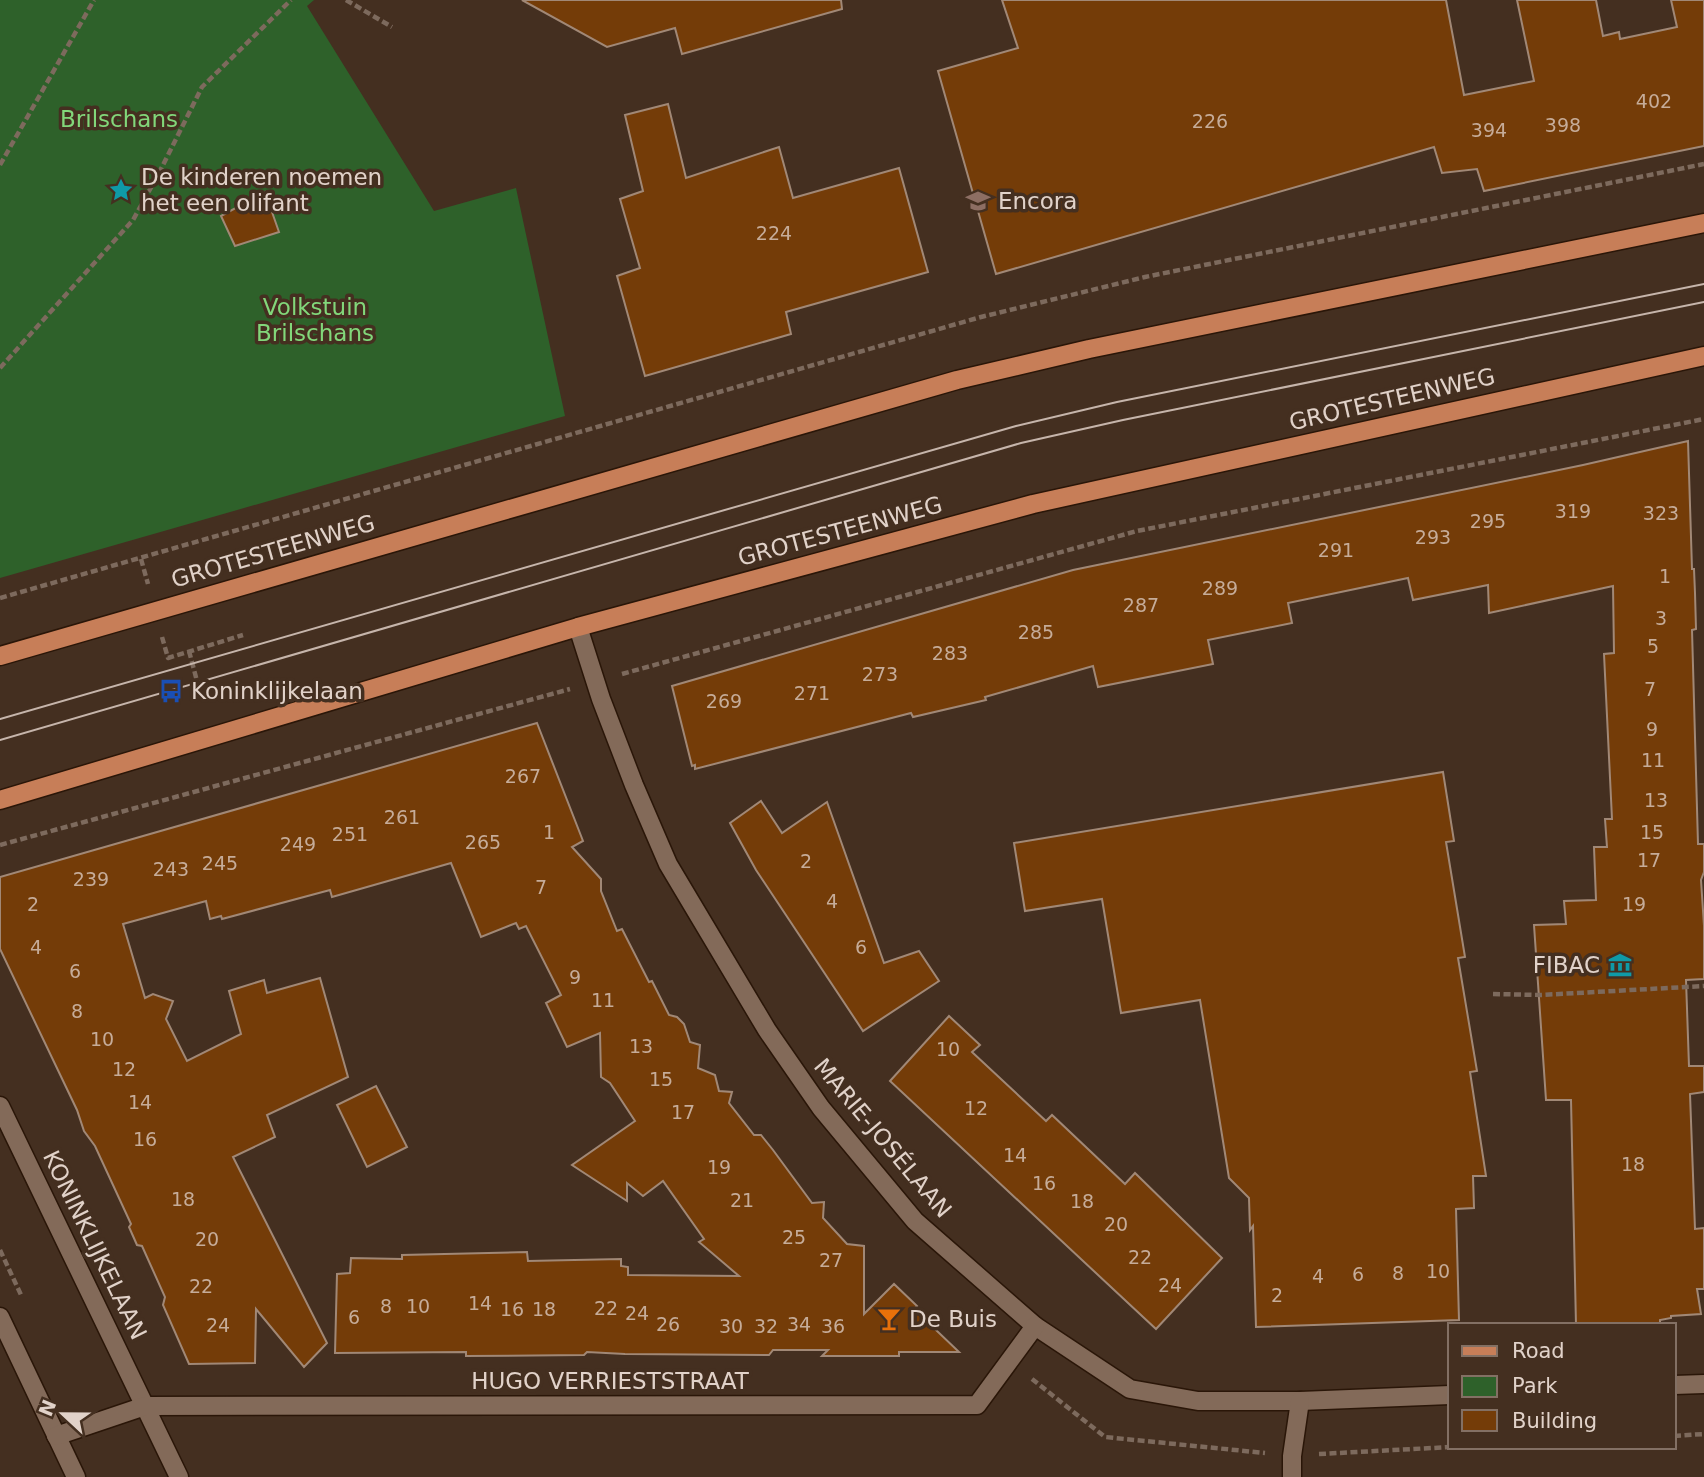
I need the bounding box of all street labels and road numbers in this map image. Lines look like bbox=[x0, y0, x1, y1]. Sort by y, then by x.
street label: GROTESTEENWEG bbox=[1287, 363, 1497, 435]
street label: GROTESTEENWEG bbox=[735, 491, 945, 571]
street label: GROTESTEENWEG bbox=[168, 509, 378, 593]
street label: MARIE-JOSÉLAAN bbox=[809, 1053, 958, 1223]
street label: KONINKLIJKELAAN bbox=[38, 1146, 152, 1344]
street label: HUGO VERRIESTSTRAAT bbox=[471, 1368, 750, 1394]

